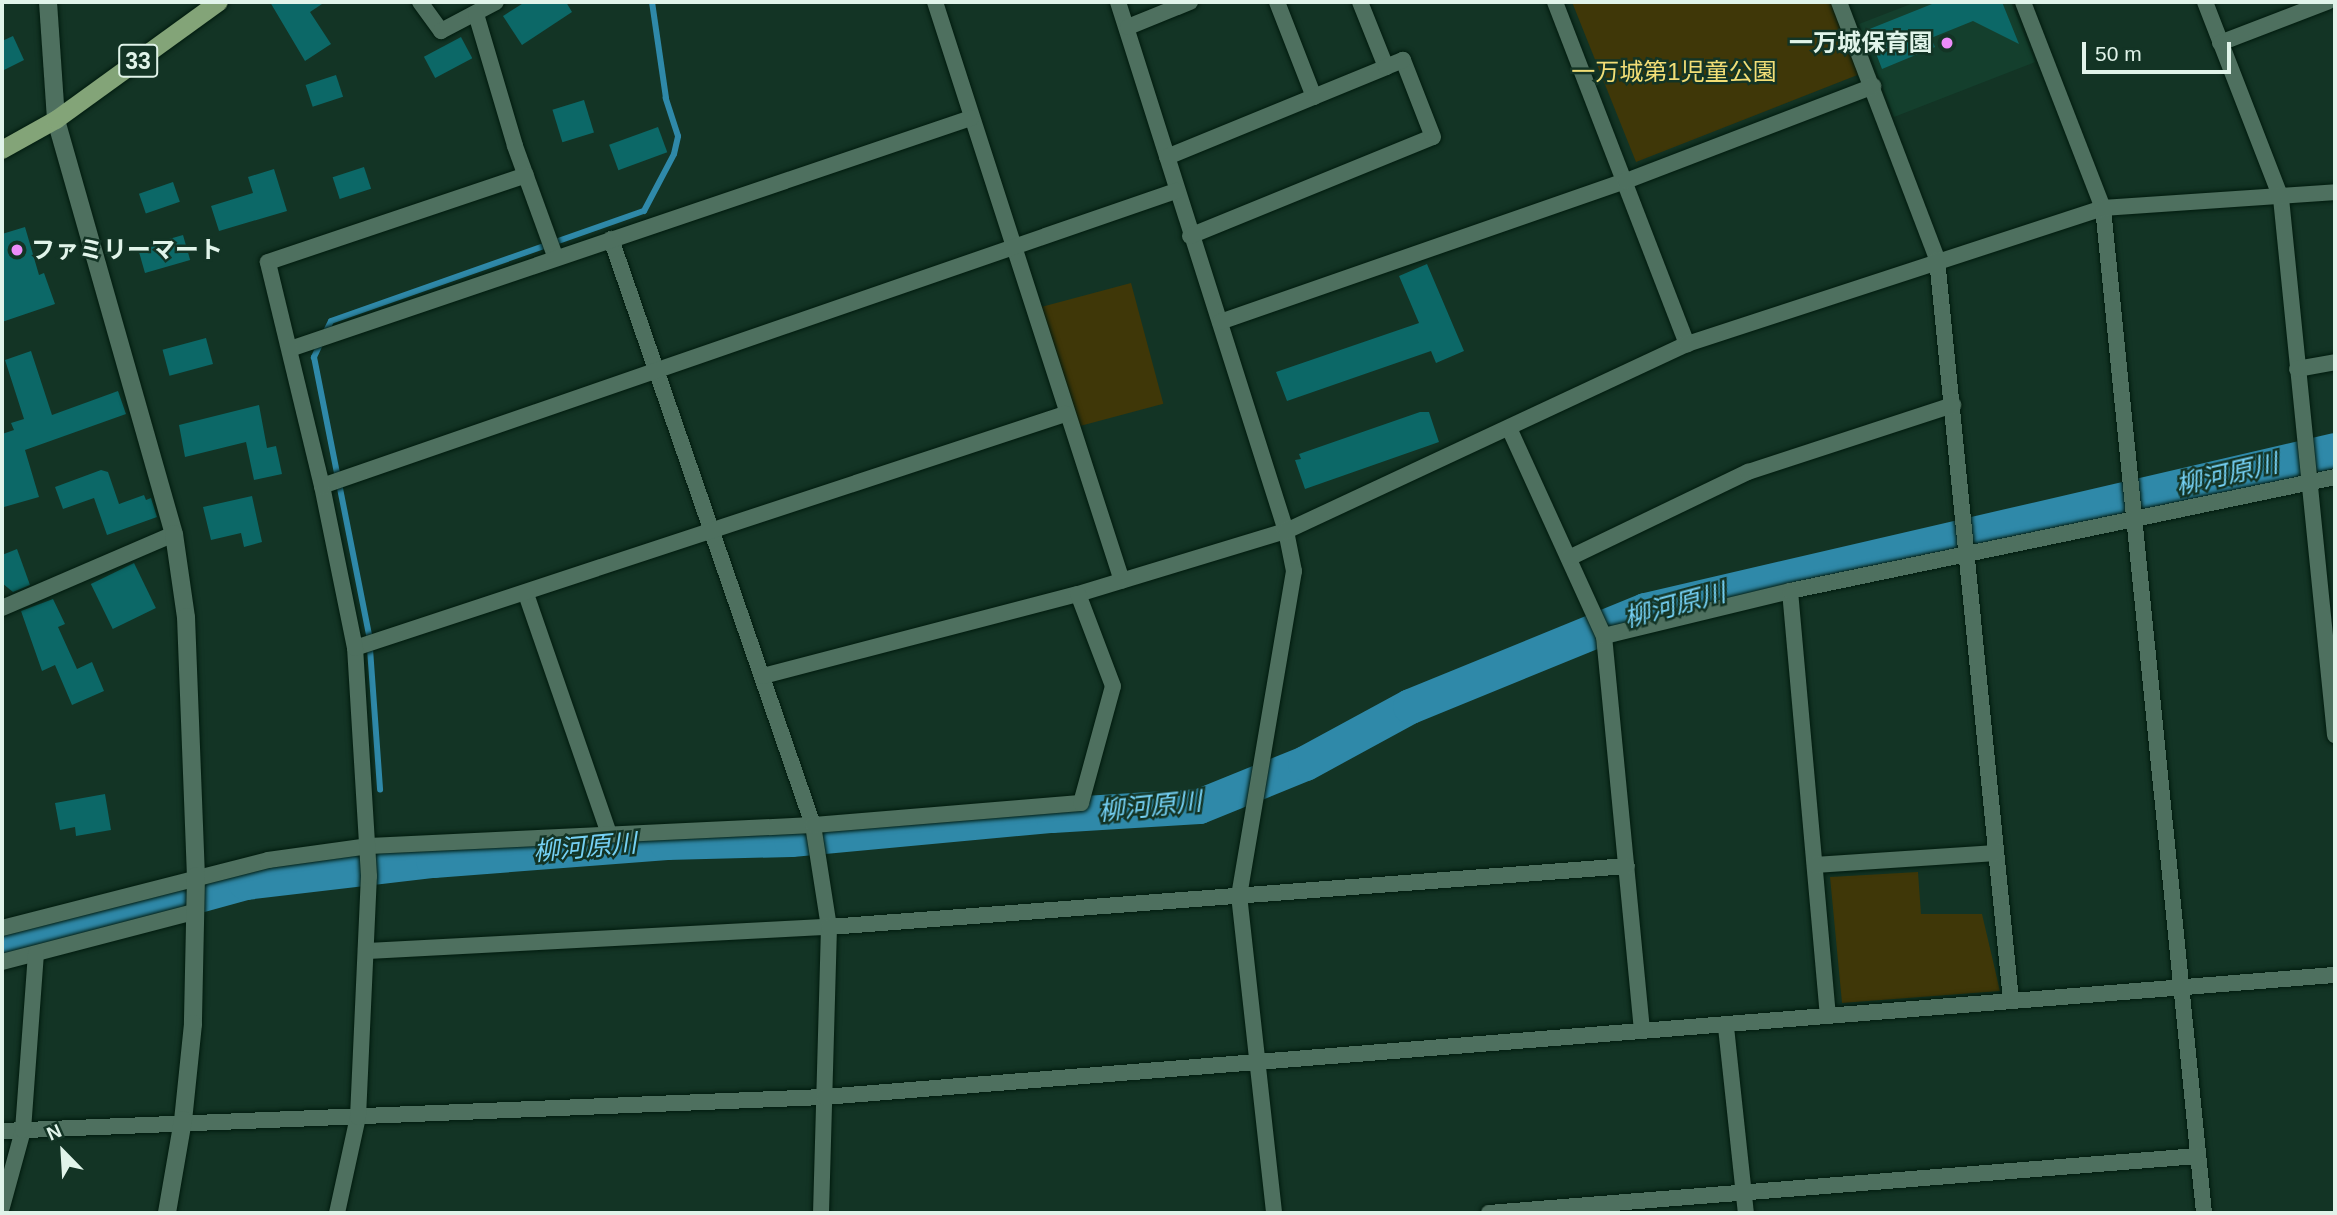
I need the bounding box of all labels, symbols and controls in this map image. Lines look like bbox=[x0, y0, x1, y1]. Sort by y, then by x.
scale bar bbox=[2085, 28, 2234, 72]
place label: 一万城保育園 bbox=[1789, 29, 1933, 57]
marker: 一万城保育園 bbox=[1939, 35, 1955, 51]
road number: 33 bbox=[117, 41, 159, 80]
text: 50 m bbox=[2095, 42, 2142, 65]
park label: 一万城第1児童公園 bbox=[1571, 58, 1777, 86]
place label: ファミリーマート bbox=[31, 236, 223, 264]
marker: ファミリーマート bbox=[9, 242, 25, 258]
water label: 柳河原川 bbox=[2173, 448, 2281, 502]
water label: 柳河原川 bbox=[1621, 577, 1729, 635]
water label: 柳河原川 bbox=[1097, 786, 1203, 828]
water label: 柳河原川 bbox=[532, 828, 638, 868]
north arrow bbox=[28, 1117, 98, 1187]
text: N bbox=[44, 1120, 65, 1145]

